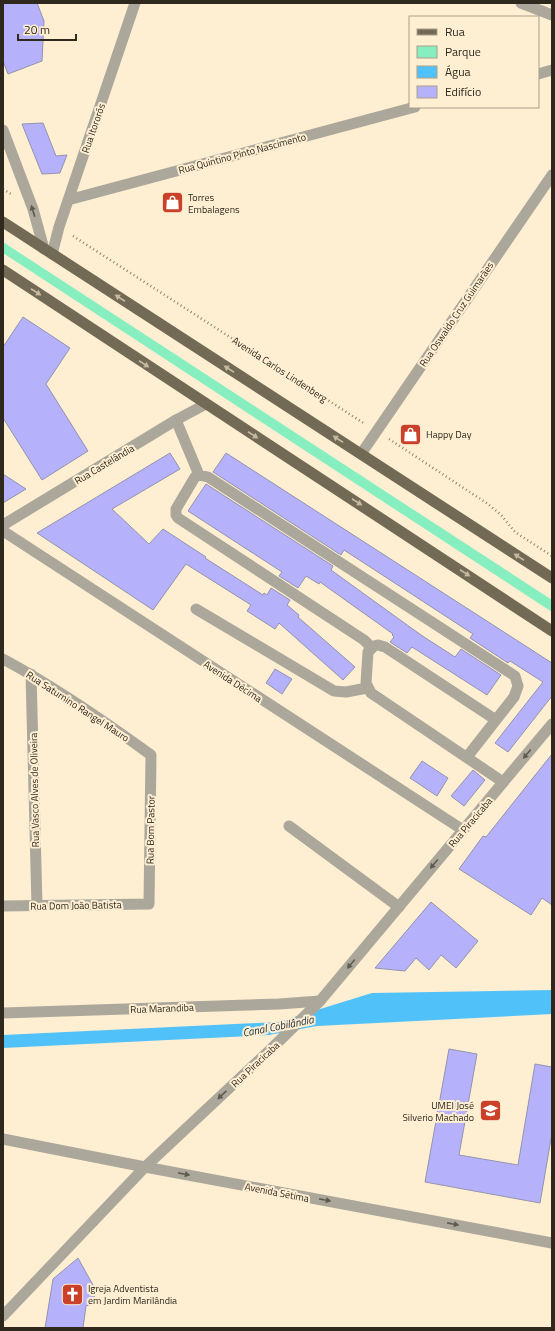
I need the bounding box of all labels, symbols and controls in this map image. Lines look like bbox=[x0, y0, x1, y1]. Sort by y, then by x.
scale bar bbox=[18, 16, 76, 42]
legend bbox=[409, 16, 539, 108]
text: 20 m bbox=[24, 20, 50, 39]
text: Rua bbox=[445, 22, 465, 41]
text: Parque bbox=[445, 42, 481, 61]
text: Água bbox=[445, 62, 471, 81]
text: Edifício bbox=[445, 82, 481, 101]
street label: Rua Itororós bbox=[78, 101, 109, 155]
street label: Rua Quintino Pinto Nascimento bbox=[177, 129, 308, 178]
shop icon: Torres Embalagens bbox=[159, 190, 185, 216]
place label: Torres Embalagens bbox=[188, 190, 240, 217]
one-way arrow bbox=[30, 205, 36, 217]
street label: Rua Oswaldo Cruz Guimarães bbox=[416, 259, 497, 370]
one-way arrow bbox=[30, 288, 41, 296]
one-way arrow bbox=[115, 294, 125, 302]
street label: Avenida Carlos Lindenberg bbox=[229, 333, 330, 406]
one-way arrow bbox=[138, 360, 150, 367]
one-way arrow bbox=[223, 365, 235, 372]
shop icon: Happy Day bbox=[398, 421, 424, 447]
place label: Happy Day bbox=[426, 427, 472, 442]
one-way arrow bbox=[247, 431, 259, 438]
one-way arrow bbox=[332, 436, 344, 443]
street label: Rua Castelândia bbox=[71, 441, 137, 488]
one-way arrow bbox=[351, 498, 362, 506]
one-way arrow bbox=[514, 553, 524, 561]
one-way arrow bbox=[459, 570, 471, 577]
street label: Avenida Décima bbox=[201, 657, 265, 706]
street label: Rua Saturnino Rangel Mauro bbox=[23, 667, 132, 745]
street label: Rua Vasco Alves de Oliveira bbox=[26, 733, 43, 847]
one-way arrow bbox=[522, 749, 531, 760]
street label: Rua Piracicaba bbox=[445, 794, 496, 851]
street label: Rua Bom Pastor bbox=[142, 795, 159, 864]
one-way arrow bbox=[430, 859, 439, 870]
street label: Rua Dom João Batista bbox=[30, 897, 122, 914]
one-way arrow bbox=[346, 959, 355, 970]
street label: Rua Marandiba bbox=[130, 1000, 194, 1017]
water label: Canal Cobilândia bbox=[241, 1011, 315, 1041]
street label: Rua Piracicaba bbox=[228, 1038, 283, 1091]
one-way arrow bbox=[217, 1090, 227, 1100]
place label: UMEI José Silverio Machado bbox=[402, 1098, 474, 1125]
school or university icon: UMEI José Silverio Machado bbox=[477, 1098, 503, 1124]
one-way arrow bbox=[178, 1171, 190, 1177]
street label: Avenida Sétima bbox=[244, 1179, 310, 1206]
one-way arrow bbox=[319, 1198, 331, 1204]
one-way arrow bbox=[447, 1222, 459, 1228]
church icon: Igreja Adventista em Jardim Marilândia bbox=[59, 1281, 85, 1307]
place label: Igreja Adventista em Jardim Marilândia bbox=[88, 1281, 177, 1308]

